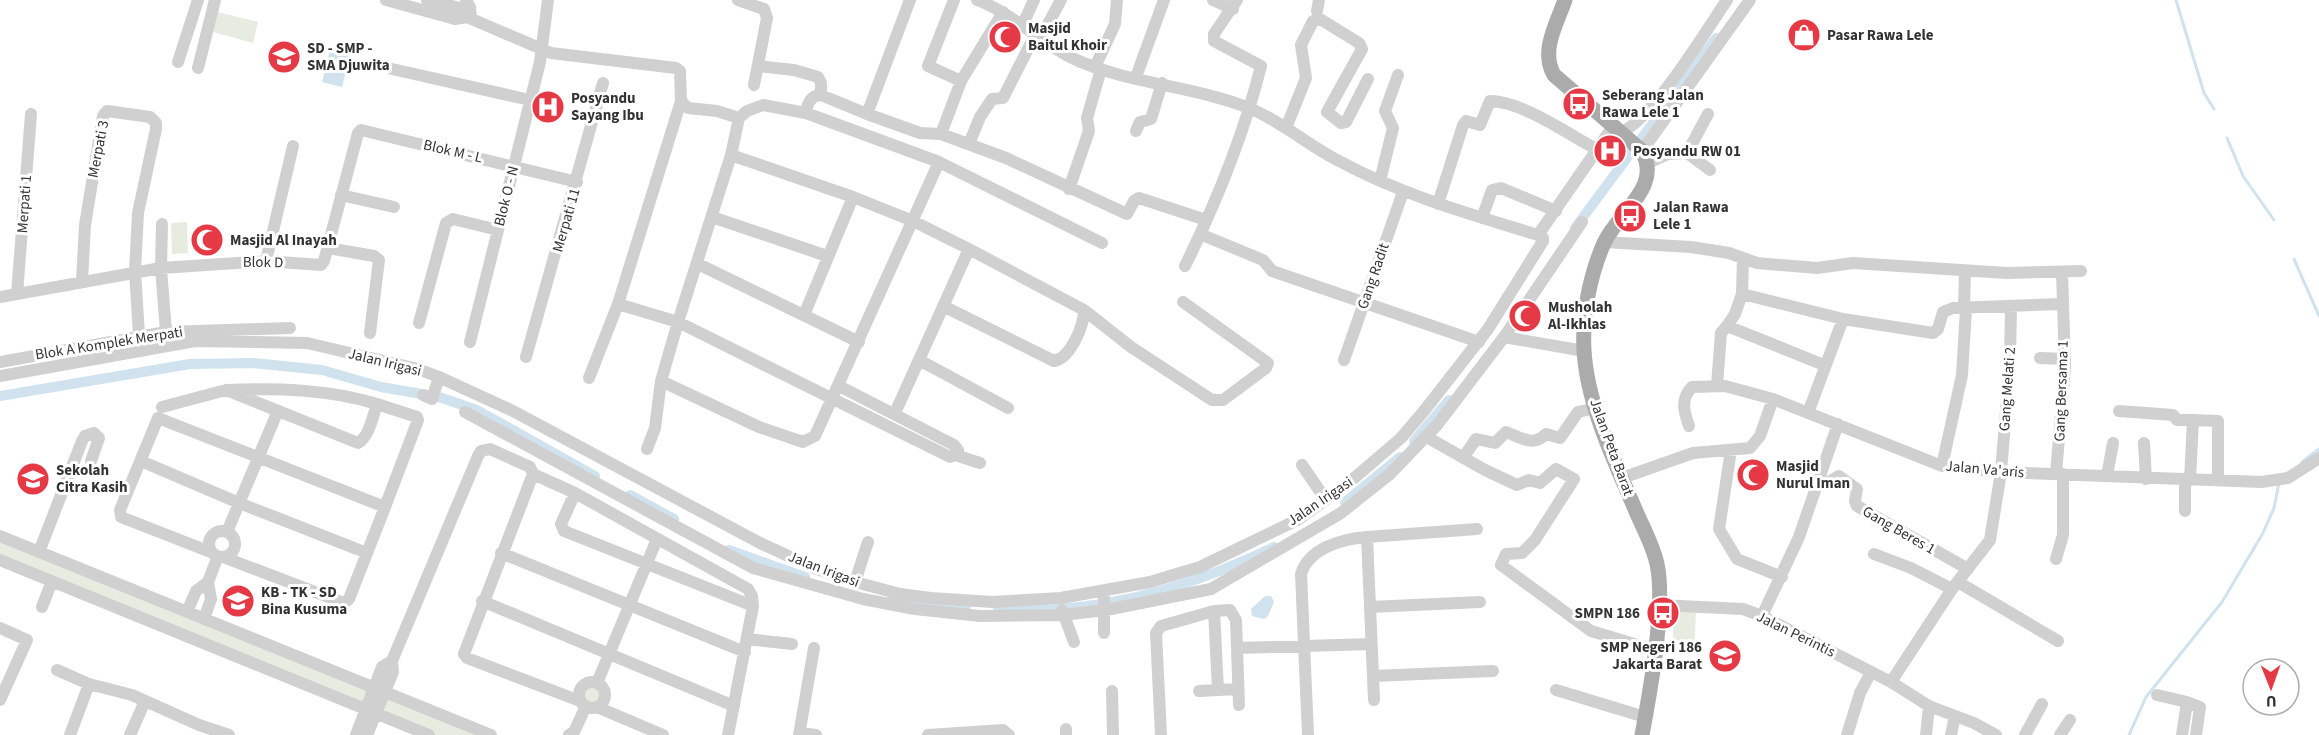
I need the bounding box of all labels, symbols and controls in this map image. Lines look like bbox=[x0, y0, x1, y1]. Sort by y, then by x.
shop icon: Pasar Rawa Lele bbox=[1786, 17, 1822, 53]
place label: Masjid Baitul Khoir bbox=[1028, 18, 1107, 56]
mosque icon: Masjid Baitul Khoir bbox=[987, 19, 1023, 55]
place label: Pasar Rawa Lele bbox=[1827, 25, 1934, 46]
place label: SD - SMP - SMA Djuwita bbox=[307, 38, 390, 76]
school or university icon: SD - SMP - SMA Djuwita bbox=[266, 39, 302, 75]
place label: Seberang Jalan Rawa Lele 1 bbox=[1602, 85, 1704, 123]
bus stop icon: Seberang Jalan Rawa Lele 1 bbox=[1561, 86, 1597, 122]
place label: Posyandu Sayang Ibu bbox=[571, 88, 644, 126]
hospital icon: Posyandu Sayang Ibu bbox=[530, 89, 566, 125]
street label: Merpati 3 bbox=[83, 119, 114, 180]
hospital icon: Posyandu RW 01 bbox=[1592, 133, 1628, 169]
street label: Blok M - L bbox=[421, 135, 485, 168]
place label: Posyandu RW 01 bbox=[1633, 141, 1741, 162]
street label: Blok O - N bbox=[489, 164, 524, 229]
street label: Merpati 1 bbox=[12, 174, 37, 234]
street label: Merpati 11 bbox=[547, 186, 586, 255]
place label: Jalan Rawa Lele 1 bbox=[1653, 197, 1729, 235]
bus stop icon: Jalan Rawa Lele 1 bbox=[1612, 198, 1648, 234]
mosque icon: Masjid Al Inayah bbox=[189, 222, 225, 258]
place label: Masjid Al Inayah bbox=[230, 230, 337, 251]
street label: Gang Radit bbox=[1352, 240, 1395, 312]
street label: Blok D bbox=[243, 252, 283, 273]
place label: Musholah Al-Ikhlas bbox=[1547, 297, 1612, 335]
mosque icon: Musholah Al-Ikhlas bbox=[1507, 298, 1543, 334]
street label: Blok A Komplek Merpati bbox=[34, 321, 184, 366]
street label: Gang Bersama 1 bbox=[2049, 340, 2074, 442]
street label: Jalan Irigasi bbox=[346, 343, 424, 382]
street label: Gang Melati 2 bbox=[1994, 346, 2021, 432]
street label: Jalan Peta Barat bbox=[1584, 396, 1639, 499]
place label: Masjid Nurul Iman bbox=[1776, 456, 1850, 494]
street label: Jalan Va'aris bbox=[1945, 456, 2025, 483]
mosque icon: Masjid Nurul Iman bbox=[1735, 457, 1771, 493]
place label: Sekolah Citra Kasih bbox=[56, 460, 128, 498]
school or university icon: Sekolah Citra Kasih bbox=[15, 461, 51, 497]
street label: Jalan Irigasi bbox=[1283, 472, 1357, 531]
street label: Gang Beres 1 bbox=[1858, 501, 1939, 560]
street label: Jalan Irigasi bbox=[785, 546, 863, 593]
place label: KB - TK - SD Bina Kusuma bbox=[261, 582, 347, 620]
school or university icon: KB - TK - SD Bina Kusuma bbox=[220, 583, 256, 619]
bus stop icon: SMPN 186 bbox=[1645, 595, 1681, 631]
place label: SMPN 186 bbox=[1575, 603, 1640, 624]
street label: Jalan Perintis bbox=[1753, 606, 1839, 663]
place label: SMP Negeri 186 Jakarta Barat bbox=[1600, 637, 1702, 675]
school or university icon: SMP Negeri 186 Jakarta Barat bbox=[1707, 638, 1743, 674]
north arrow bbox=[2241, 657, 2301, 717]
text: U bbox=[2266, 690, 2277, 712]

